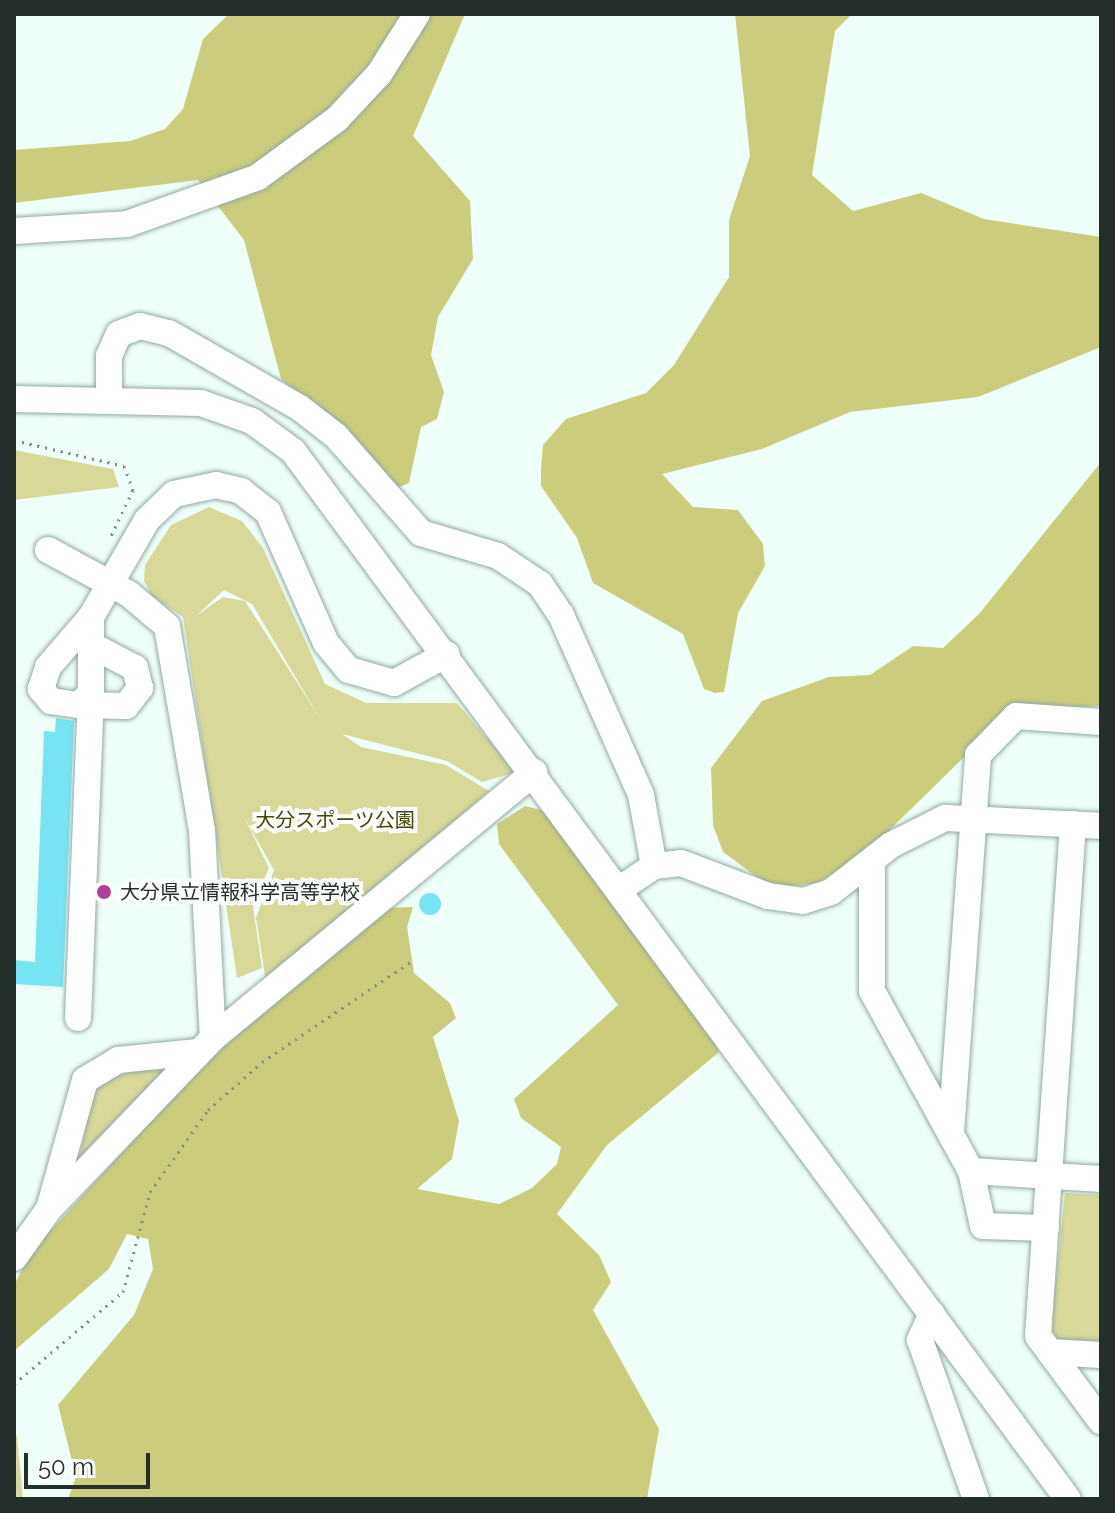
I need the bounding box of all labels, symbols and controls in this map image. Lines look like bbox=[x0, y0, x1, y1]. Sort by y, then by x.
park label: 大分スポーツ公園 bbox=[255, 808, 415, 832]
place label: 大分県立情報科学高等学校 bbox=[120, 880, 360, 904]
marker: 大分県立情報科学高等学校 bbox=[95, 883, 113, 901]
scale bar bbox=[28, 1437, 154, 1487]
text: 50 m bbox=[38, 1452, 94, 1481]

